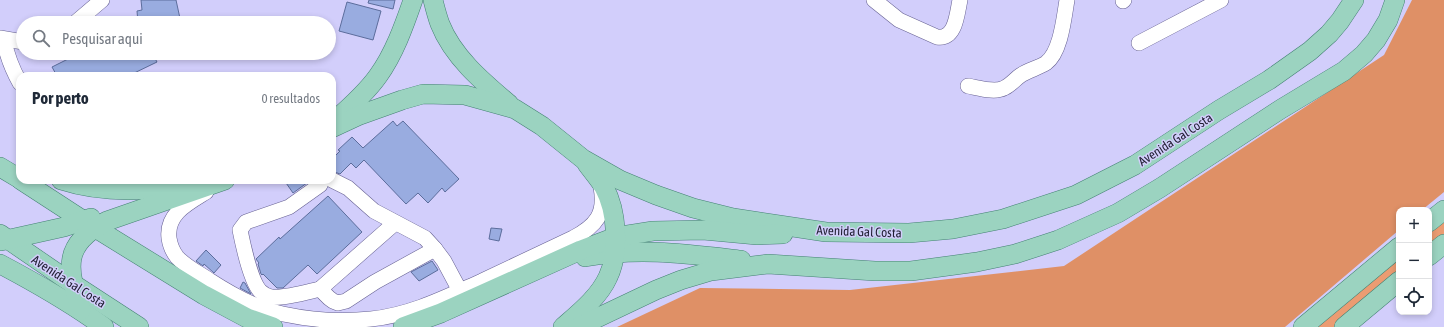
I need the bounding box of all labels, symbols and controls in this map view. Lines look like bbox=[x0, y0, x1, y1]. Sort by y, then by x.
search box bbox=[16, 16, 336, 60]
icon: search bbox=[30, 27, 52, 49]
text: Pesquisar aqui bbox=[62, 30, 143, 47]
text: Por perto bbox=[32, 88, 89, 108]
text: 0 resultados bbox=[261, 91, 320, 106]
street label: Avenida Gal Costa bbox=[1135, 110, 1215, 169]
map controls bbox=[1396, 207, 1432, 315]
button: + bbox=[1396, 207, 1432, 243]
street label: Avenida Gal Costa bbox=[816, 223, 902, 240]
button: − bbox=[1396, 243, 1432, 279]
street label: Avenida Gal Costa bbox=[29, 252, 109, 311]
button: locate bbox=[1396, 279, 1432, 315]

